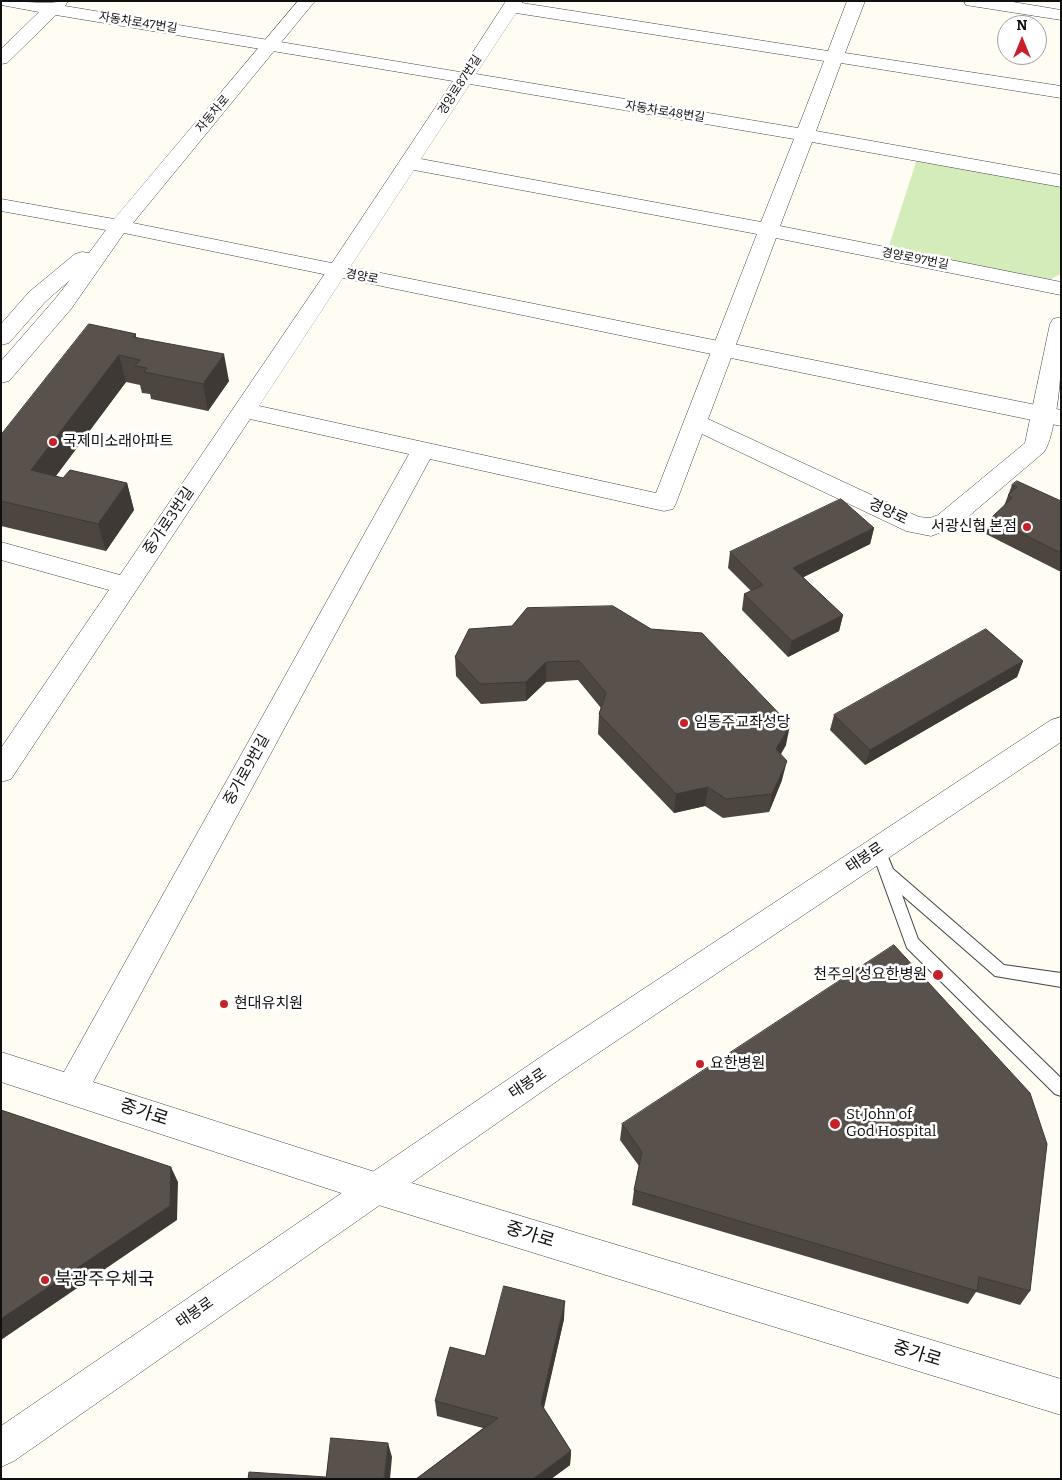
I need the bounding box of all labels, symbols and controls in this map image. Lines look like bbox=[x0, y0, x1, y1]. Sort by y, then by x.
street label: 자동차로47번길 bbox=[98, 10, 178, 36]
north arrow bbox=[997, 15, 1047, 65]
text: N bbox=[1017, 17, 1027, 34]
street label: 경양로87번길 bbox=[435, 52, 485, 118]
street label: 자동차로 bbox=[193, 92, 233, 136]
street label: 자동차로48번길 bbox=[624, 99, 706, 125]
street label: 경양로97번길 bbox=[880, 245, 950, 273]
street label: 경양로 bbox=[344, 267, 380, 287]
place label: 국제미소래아파트 bbox=[63, 433, 173, 451]
marker: 국제미소래아파트 bbox=[47, 436, 59, 448]
street label: 중가로3번길 bbox=[140, 484, 198, 558]
street label: 경양로 bbox=[865, 495, 911, 529]
place label: 서광신협 본점 bbox=[931, 518, 1017, 536]
marker: 서광신협 본점 bbox=[1021, 521, 1033, 533]
place label: 임동주교좌성당 bbox=[694, 714, 791, 732]
marker: 임동주교좌성당 bbox=[678, 717, 690, 729]
street label: 중가로9번길 bbox=[220, 732, 274, 808]
street label: 태봉로 bbox=[843, 839, 887, 877]
place label: 천주의 성요한병원 bbox=[814, 966, 927, 984]
marker: 천주의 성요한병원 bbox=[931, 968, 945, 982]
place label: 현대유치원 bbox=[234, 995, 303, 1013]
marker: 현대유치원 bbox=[218, 998, 230, 1010]
place label: 요한병원 bbox=[710, 1055, 765, 1073]
marker: 요한병원 bbox=[694, 1058, 706, 1070]
street label: 태봉로 bbox=[506, 1065, 550, 1103]
street label: 중가로 bbox=[117, 1095, 171, 1131]
place label: St John of God Hospital bbox=[846, 1106, 936, 1141]
marker: St John of God Hospital bbox=[828, 1117, 842, 1131]
street label: 중가로 bbox=[503, 1217, 557, 1253]
place label: 북광주우체국 bbox=[55, 1269, 154, 1291]
marker: 북광주우체국 bbox=[39, 1274, 51, 1286]
street label: 태봉로 bbox=[173, 1294, 217, 1332]
street label: 중가로 bbox=[890, 1336, 944, 1372]

